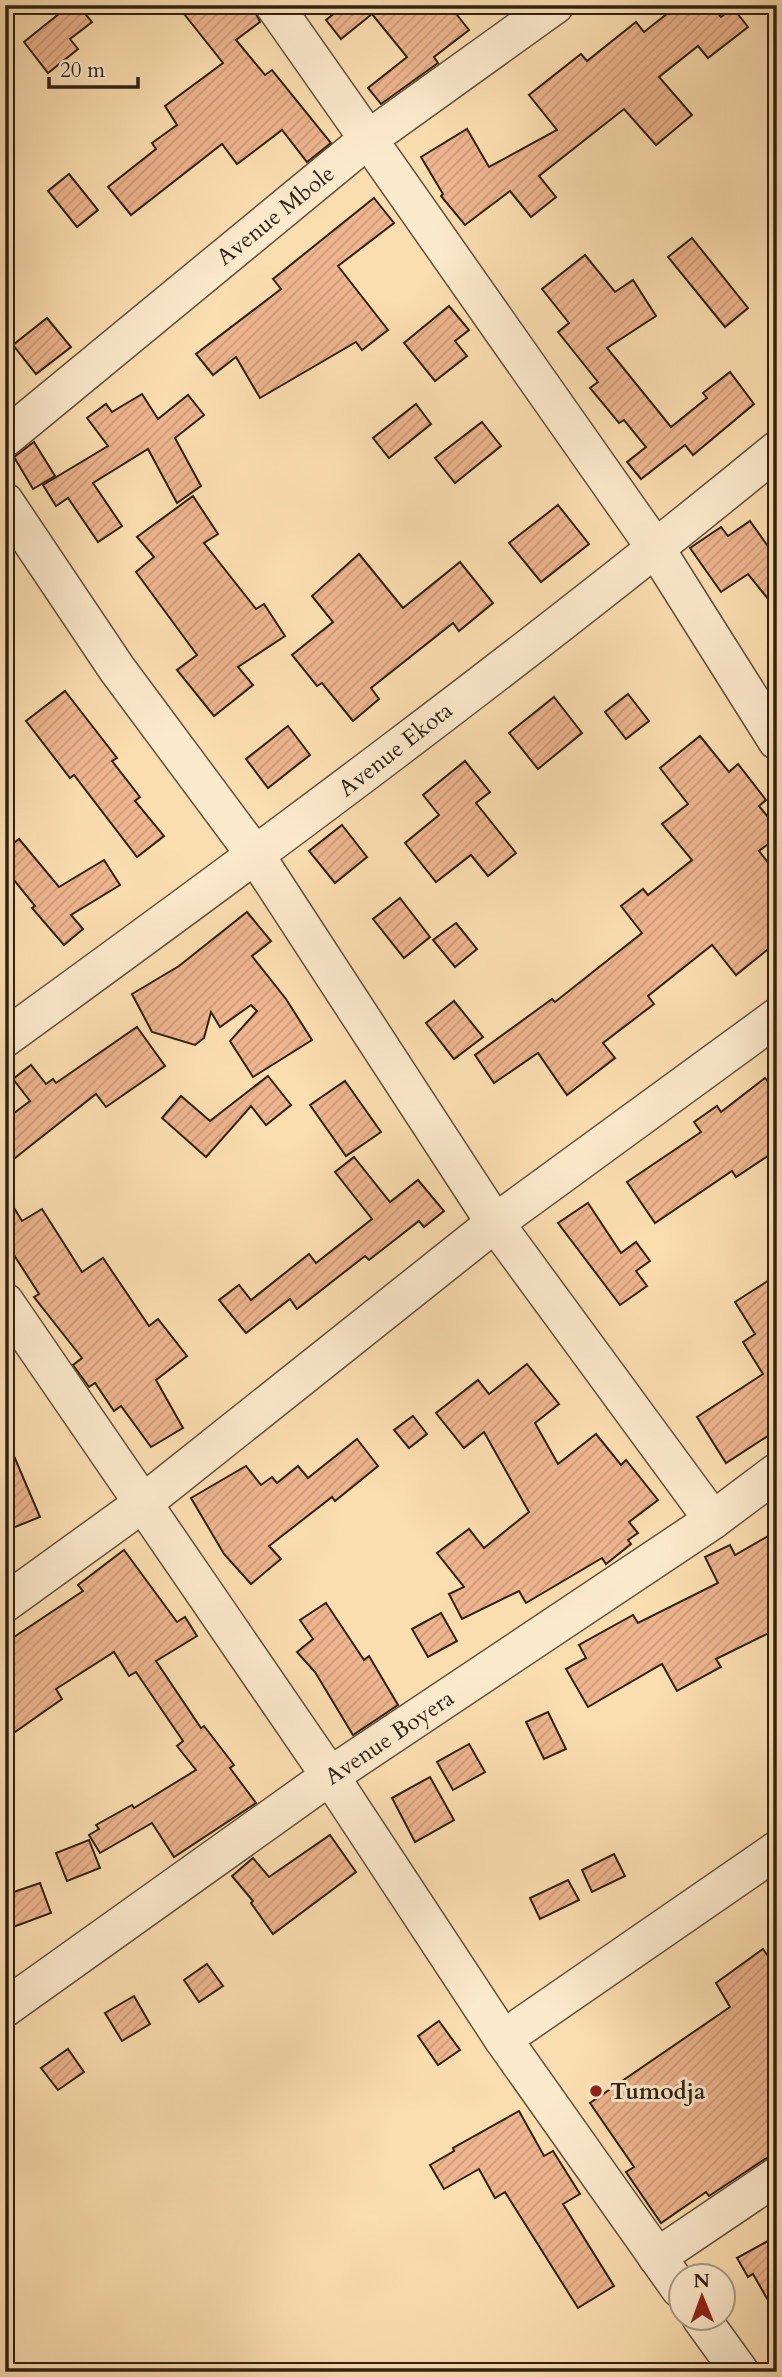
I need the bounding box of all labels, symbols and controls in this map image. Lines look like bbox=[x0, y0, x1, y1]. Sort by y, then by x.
scale bar bbox=[49, 46, 138, 90]
text: 20 m bbox=[60, 56, 105, 85]
street label: Avenue Mbole bbox=[210, 158, 341, 273]
street label: Avenue Ekota bbox=[332, 695, 459, 804]
street label: Avenue Boyera bbox=[319, 1683, 460, 1792]
place label: Tumodja bbox=[610, 2076, 706, 2107]
marker: Tumodja bbox=[588, 2083, 604, 2099]
north arrow bbox=[666, 2262, 736, 2332]
text: N bbox=[693, 2268, 711, 2294]

